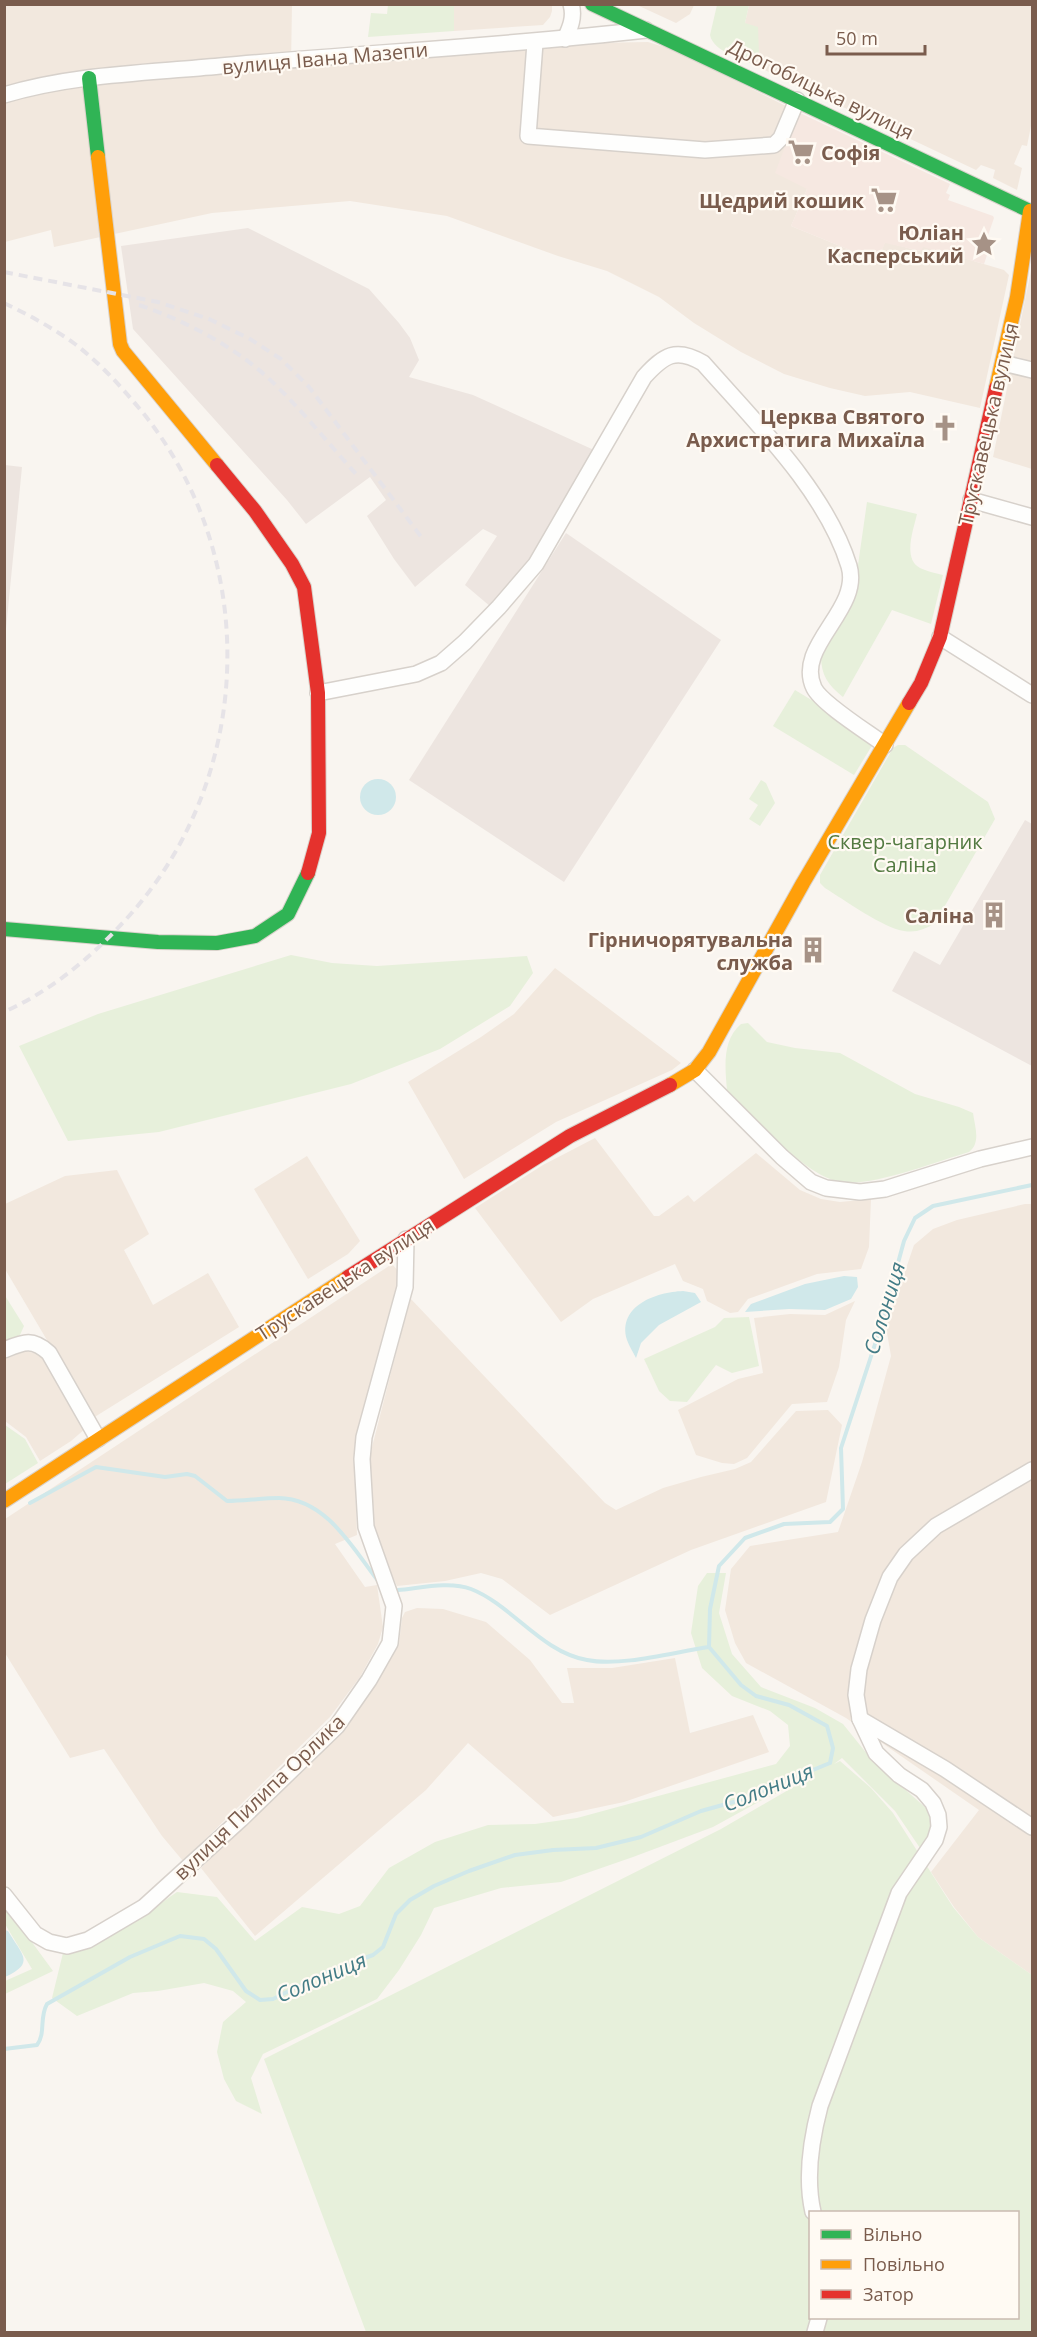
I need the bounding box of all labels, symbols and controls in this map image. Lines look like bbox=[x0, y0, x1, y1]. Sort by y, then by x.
scale bar bbox=[827, 18, 924, 56]
text: 50 m bbox=[836, 26, 878, 50]
street label: Дрогобицька вулиця bbox=[724, 32, 918, 146]
street label: вулиця Івана Мазепи bbox=[221, 36, 429, 80]
supermarket icon: Софія bbox=[786, 137, 816, 167]
place label: Софія bbox=[821, 139, 880, 166]
supermarket icon: Щедрий кошик bbox=[869, 185, 899, 215]
place label: Щедрий кошик bbox=[699, 187, 865, 214]
place label: Юліан Касперський bbox=[827, 219, 964, 269]
place icon: Юліан Касперський bbox=[969, 229, 999, 259]
street label: Трускавецька вулиця bbox=[952, 320, 1024, 528]
place label: Церква Святого Архистратига Михаїла bbox=[686, 403, 925, 453]
church icon: Церква Святого Архистратига Михаїла bbox=[930, 413, 960, 443]
park label: Сквер-чагарник Саліна bbox=[827, 828, 983, 878]
building icon: Саліна bbox=[979, 900, 1009, 930]
place label: Саліна bbox=[905, 902, 974, 929]
place label: Гірничорятувальна служба bbox=[588, 926, 793, 976]
building icon: Гірничорятувальна служба bbox=[798, 935, 828, 965]
street label: Трускавецька вулиця bbox=[251, 1211, 439, 1347]
water label: Солониця bbox=[857, 1258, 911, 1358]
street label: вулиця Пилипа Орлика bbox=[168, 1708, 350, 1886]
water label: Солониця bbox=[718, 1756, 818, 1818]
water label: Солониця bbox=[272, 1945, 370, 2009]
legend bbox=[809, 2211, 1019, 2319]
text: Вільно bbox=[863, 2222, 922, 2246]
text: Повільно bbox=[863, 2252, 945, 2276]
text: Затор bbox=[863, 2282, 914, 2306]

